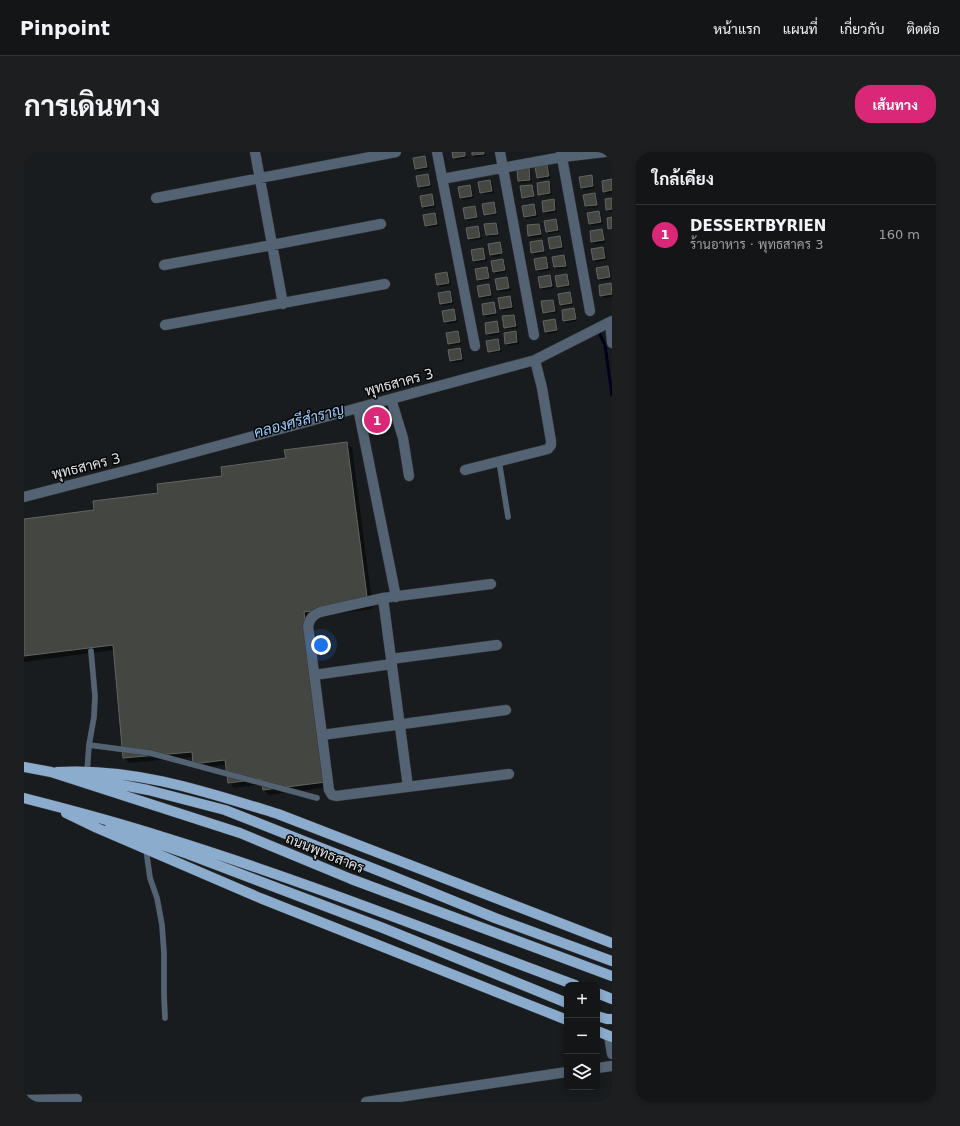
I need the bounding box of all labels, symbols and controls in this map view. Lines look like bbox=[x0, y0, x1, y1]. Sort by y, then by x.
text: Pinpoint bbox=[20, 17, 110, 39]
text: หน้าแรก bbox=[713, 21, 761, 37]
text: แผนที่ bbox=[783, 21, 818, 37]
text: เกี่ยวกับ bbox=[840, 21, 884, 37]
text: ติดต่อ bbox=[906, 21, 940, 37]
button: เส้นทาง bbox=[855, 85, 936, 123]
text: การเดินทาง bbox=[24, 90, 160, 123]
text: ใกล้เคียง bbox=[652, 169, 714, 189]
text: DESSERTBYRIEN bbox=[690, 217, 826, 235]
text: 1 bbox=[660, 227, 670, 242]
text: 160 m bbox=[878, 227, 920, 242]
text: ร้านอาหาร · พุทธสาคร 3 bbox=[690, 237, 823, 252]
street label: พุทธสาคร 3 bbox=[363, 365, 436, 401]
water label: คลองศรีสำราญ bbox=[252, 399, 347, 442]
pin: 1 bbox=[364, 405, 390, 435]
street label: พุทธสาคร 3 bbox=[50, 450, 123, 484]
your location bbox=[311, 635, 331, 655]
street label: ถนนพุทธสาคร bbox=[283, 830, 367, 878]
map controls bbox=[564, 982, 600, 1090]
button: + bbox=[564, 982, 600, 1018]
button: − bbox=[564, 1018, 600, 1054]
button: layers bbox=[564, 1054, 600, 1090]

